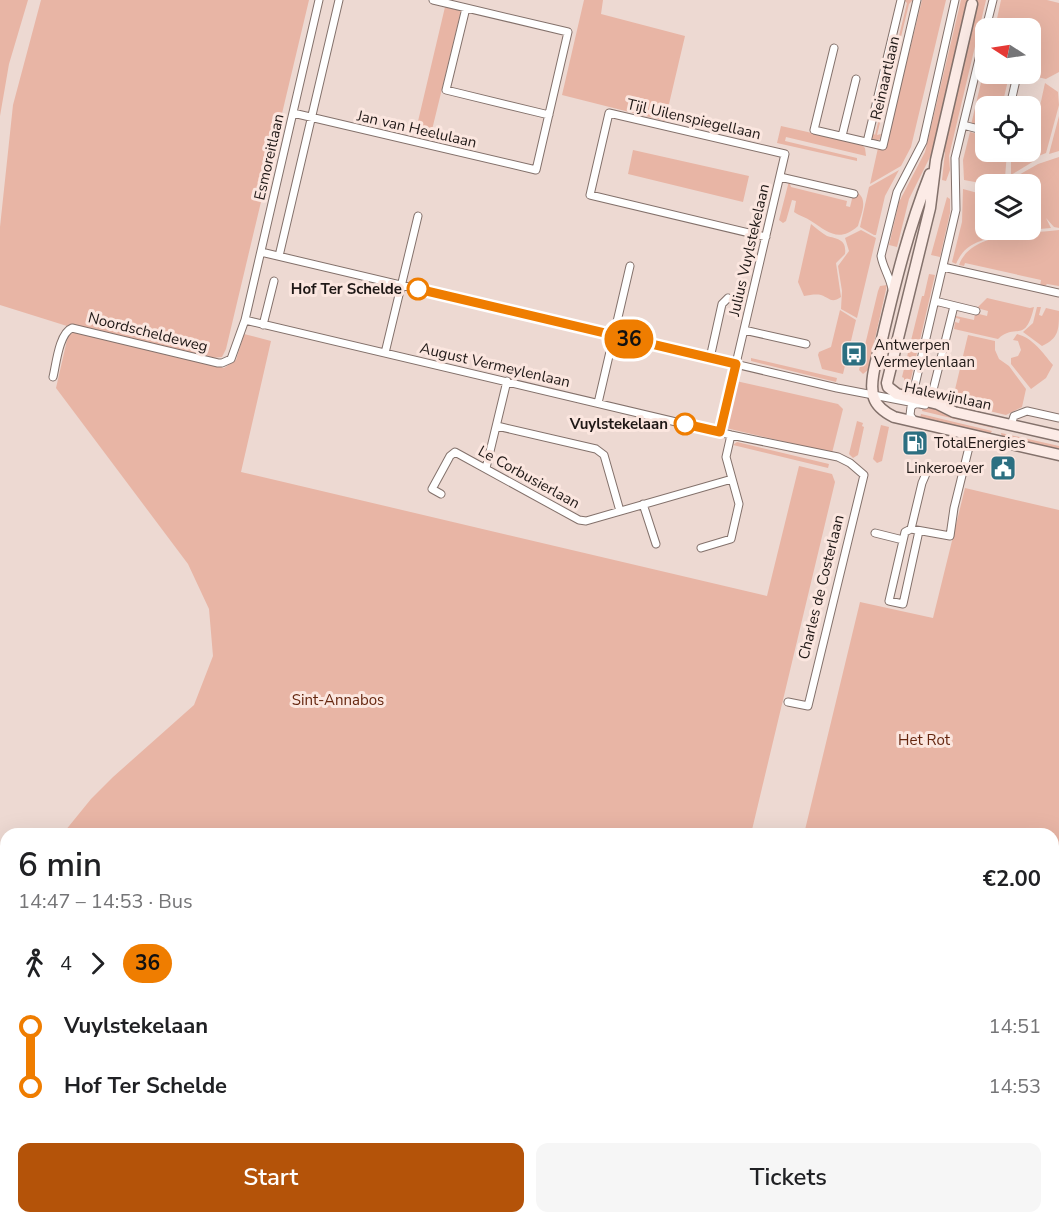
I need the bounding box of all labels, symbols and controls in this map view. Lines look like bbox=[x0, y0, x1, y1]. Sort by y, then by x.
north arrow bbox=[975, 18, 1041, 84]
map controls bbox=[975, 18, 1041, 240]
street label: Reinaartlaan bbox=[866, 34, 904, 122]
street label: Tijl Uilenspiegellaan bbox=[625, 94, 763, 144]
button: locate bbox=[975, 96, 1041, 162]
street label: Jan van Heelulaan bbox=[354, 105, 479, 152]
street label: Esmoreitlaan bbox=[249, 112, 289, 202]
button: layers bbox=[975, 174, 1041, 240]
street label: Julius Vuylstekelaan bbox=[724, 182, 774, 319]
marker: Hof Ter Schelde bbox=[407, 278, 429, 300]
place label: Hof Ter Schelde bbox=[291, 279, 402, 299]
street label: Noordscheldeweg bbox=[86, 307, 210, 357]
line badge: 36 bbox=[602, 320, 656, 358]
text: 36 bbox=[616, 325, 642, 353]
place label: Antwerpen Vermeylenlaan bbox=[873, 335, 975, 372]
street label: August Vermeylenlaan bbox=[418, 338, 572, 392]
bus stop icon: Antwerpen Vermeylenlaan bbox=[839, 339, 869, 369]
street label: Halewijnlaan bbox=[903, 377, 993, 415]
marker: Vuylstekelaan bbox=[674, 413, 696, 435]
place label: Vuylstekelaan bbox=[569, 414, 668, 434]
fuel station icon: TotalEnergies bbox=[900, 428, 930, 458]
place label: TotalEnergies bbox=[934, 433, 1026, 453]
street label: Le Corbusierlaan bbox=[475, 441, 583, 513]
public building icon: Linkeroever bbox=[988, 453, 1018, 483]
place label: Linkeroever bbox=[906, 458, 985, 478]
street label: Charles de Costerlaan bbox=[793, 513, 849, 661]
park label: Sint-Annabos bbox=[292, 690, 384, 710]
park label: Het Rot bbox=[898, 730, 951, 750]
text: 6 min bbox=[18, 843, 102, 888]
text: €2.00 bbox=[983, 864, 1041, 894]
text: 14:47 – 14:53 · Bus bbox=[18, 888, 193, 915]
icon: walk bbox=[18, 947, 51, 980]
icon: forward bbox=[81, 947, 114, 980]
text: 36 bbox=[135, 949, 160, 977]
text: 4 bbox=[60, 950, 72, 977]
text: Vuylstekelaan bbox=[64, 1011, 208, 1041]
text: 14:51 bbox=[988, 1013, 1041, 1040]
text: Hof Ter Schelde bbox=[64, 1071, 227, 1101]
text: 14:53 bbox=[988, 1073, 1041, 1100]
button: Start bbox=[18, 1143, 524, 1212]
button: Tickets bbox=[536, 1143, 1041, 1212]

